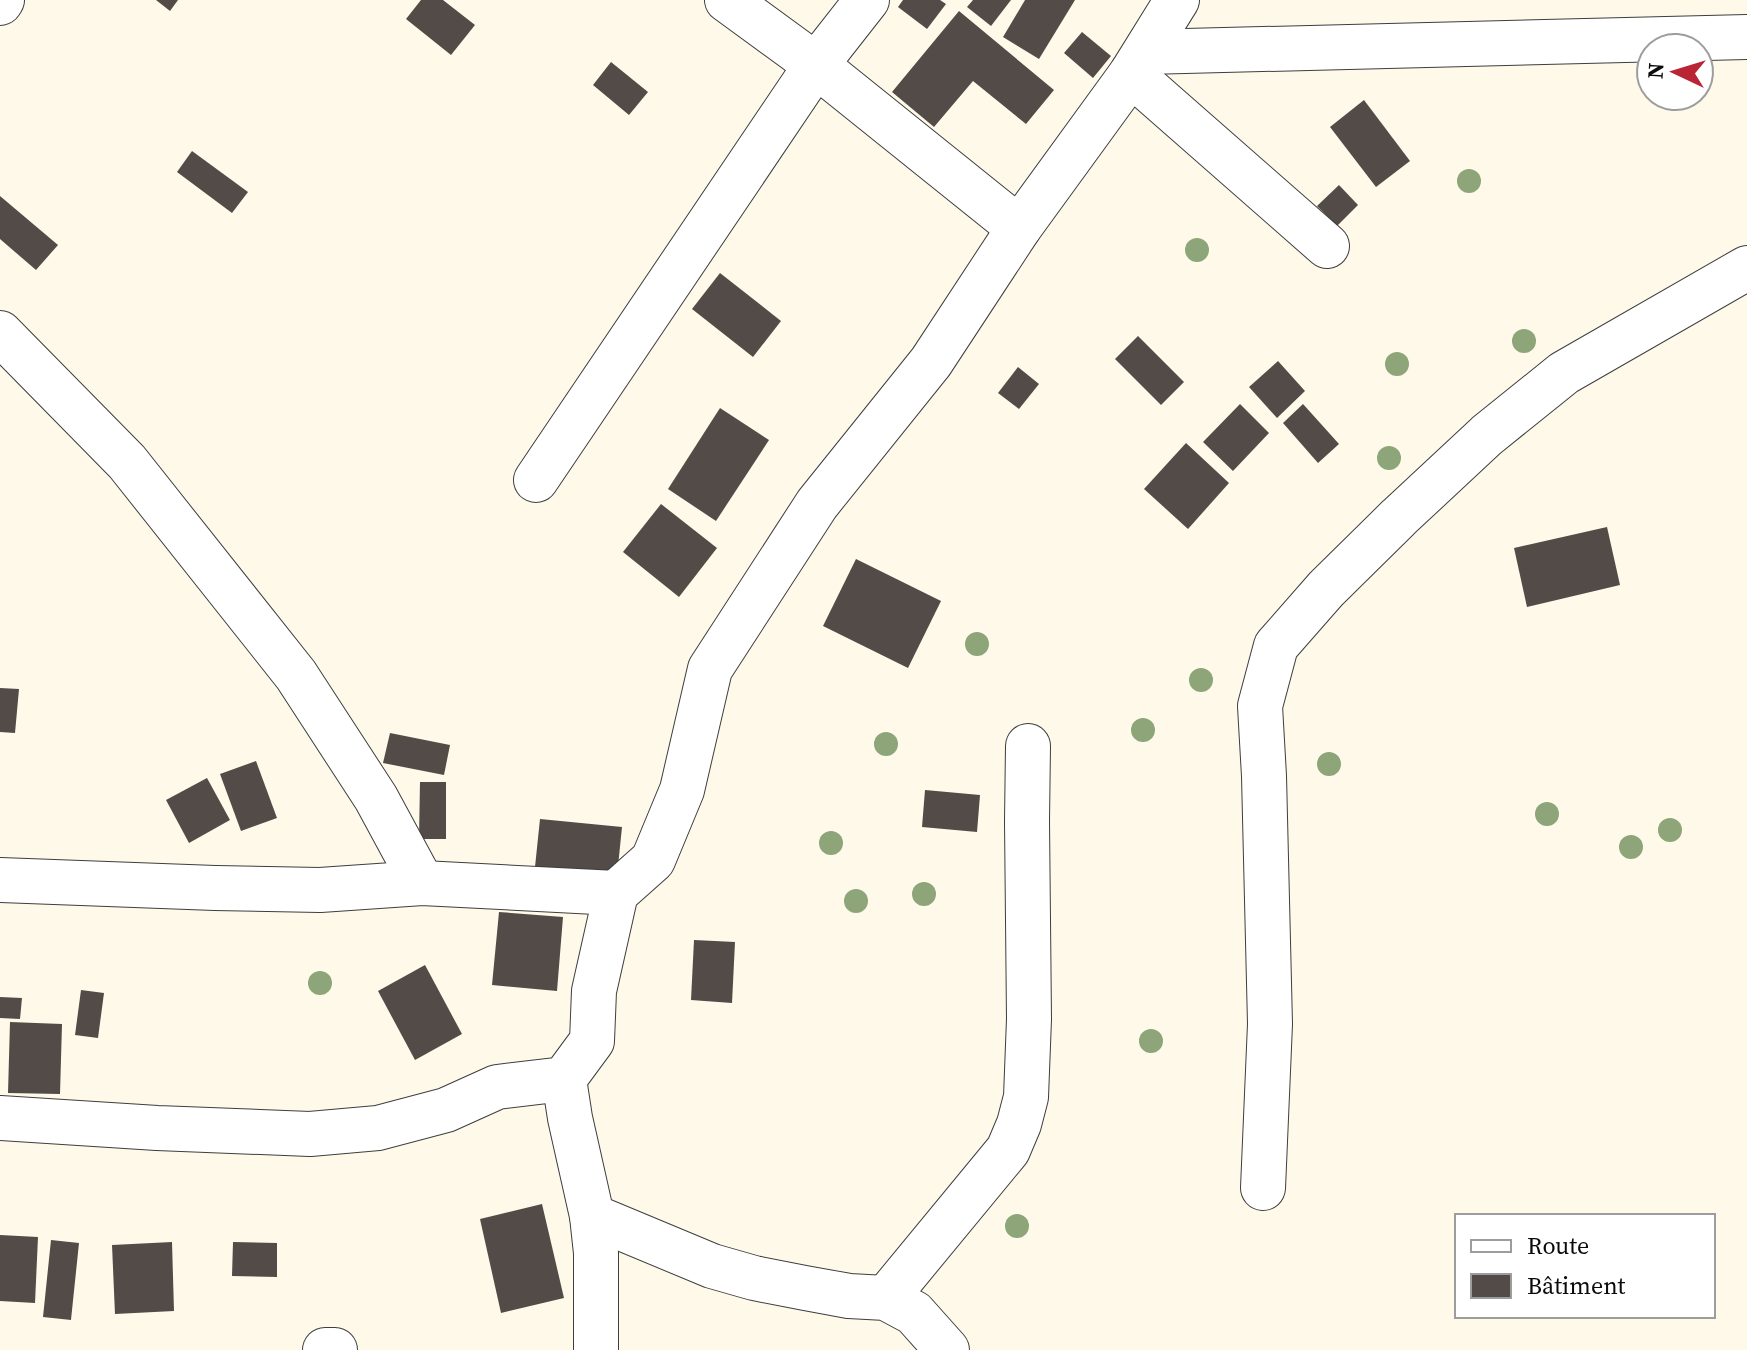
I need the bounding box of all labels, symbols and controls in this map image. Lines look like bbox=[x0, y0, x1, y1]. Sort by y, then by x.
north arrow bbox=[1635, 32, 1715, 112]
text: N bbox=[1640, 62, 1671, 80]
legend bbox=[1455, 1214, 1715, 1318]
text: Route bbox=[1527, 1229, 1589, 1262]
text: Bâtiment bbox=[1527, 1269, 1626, 1302]

